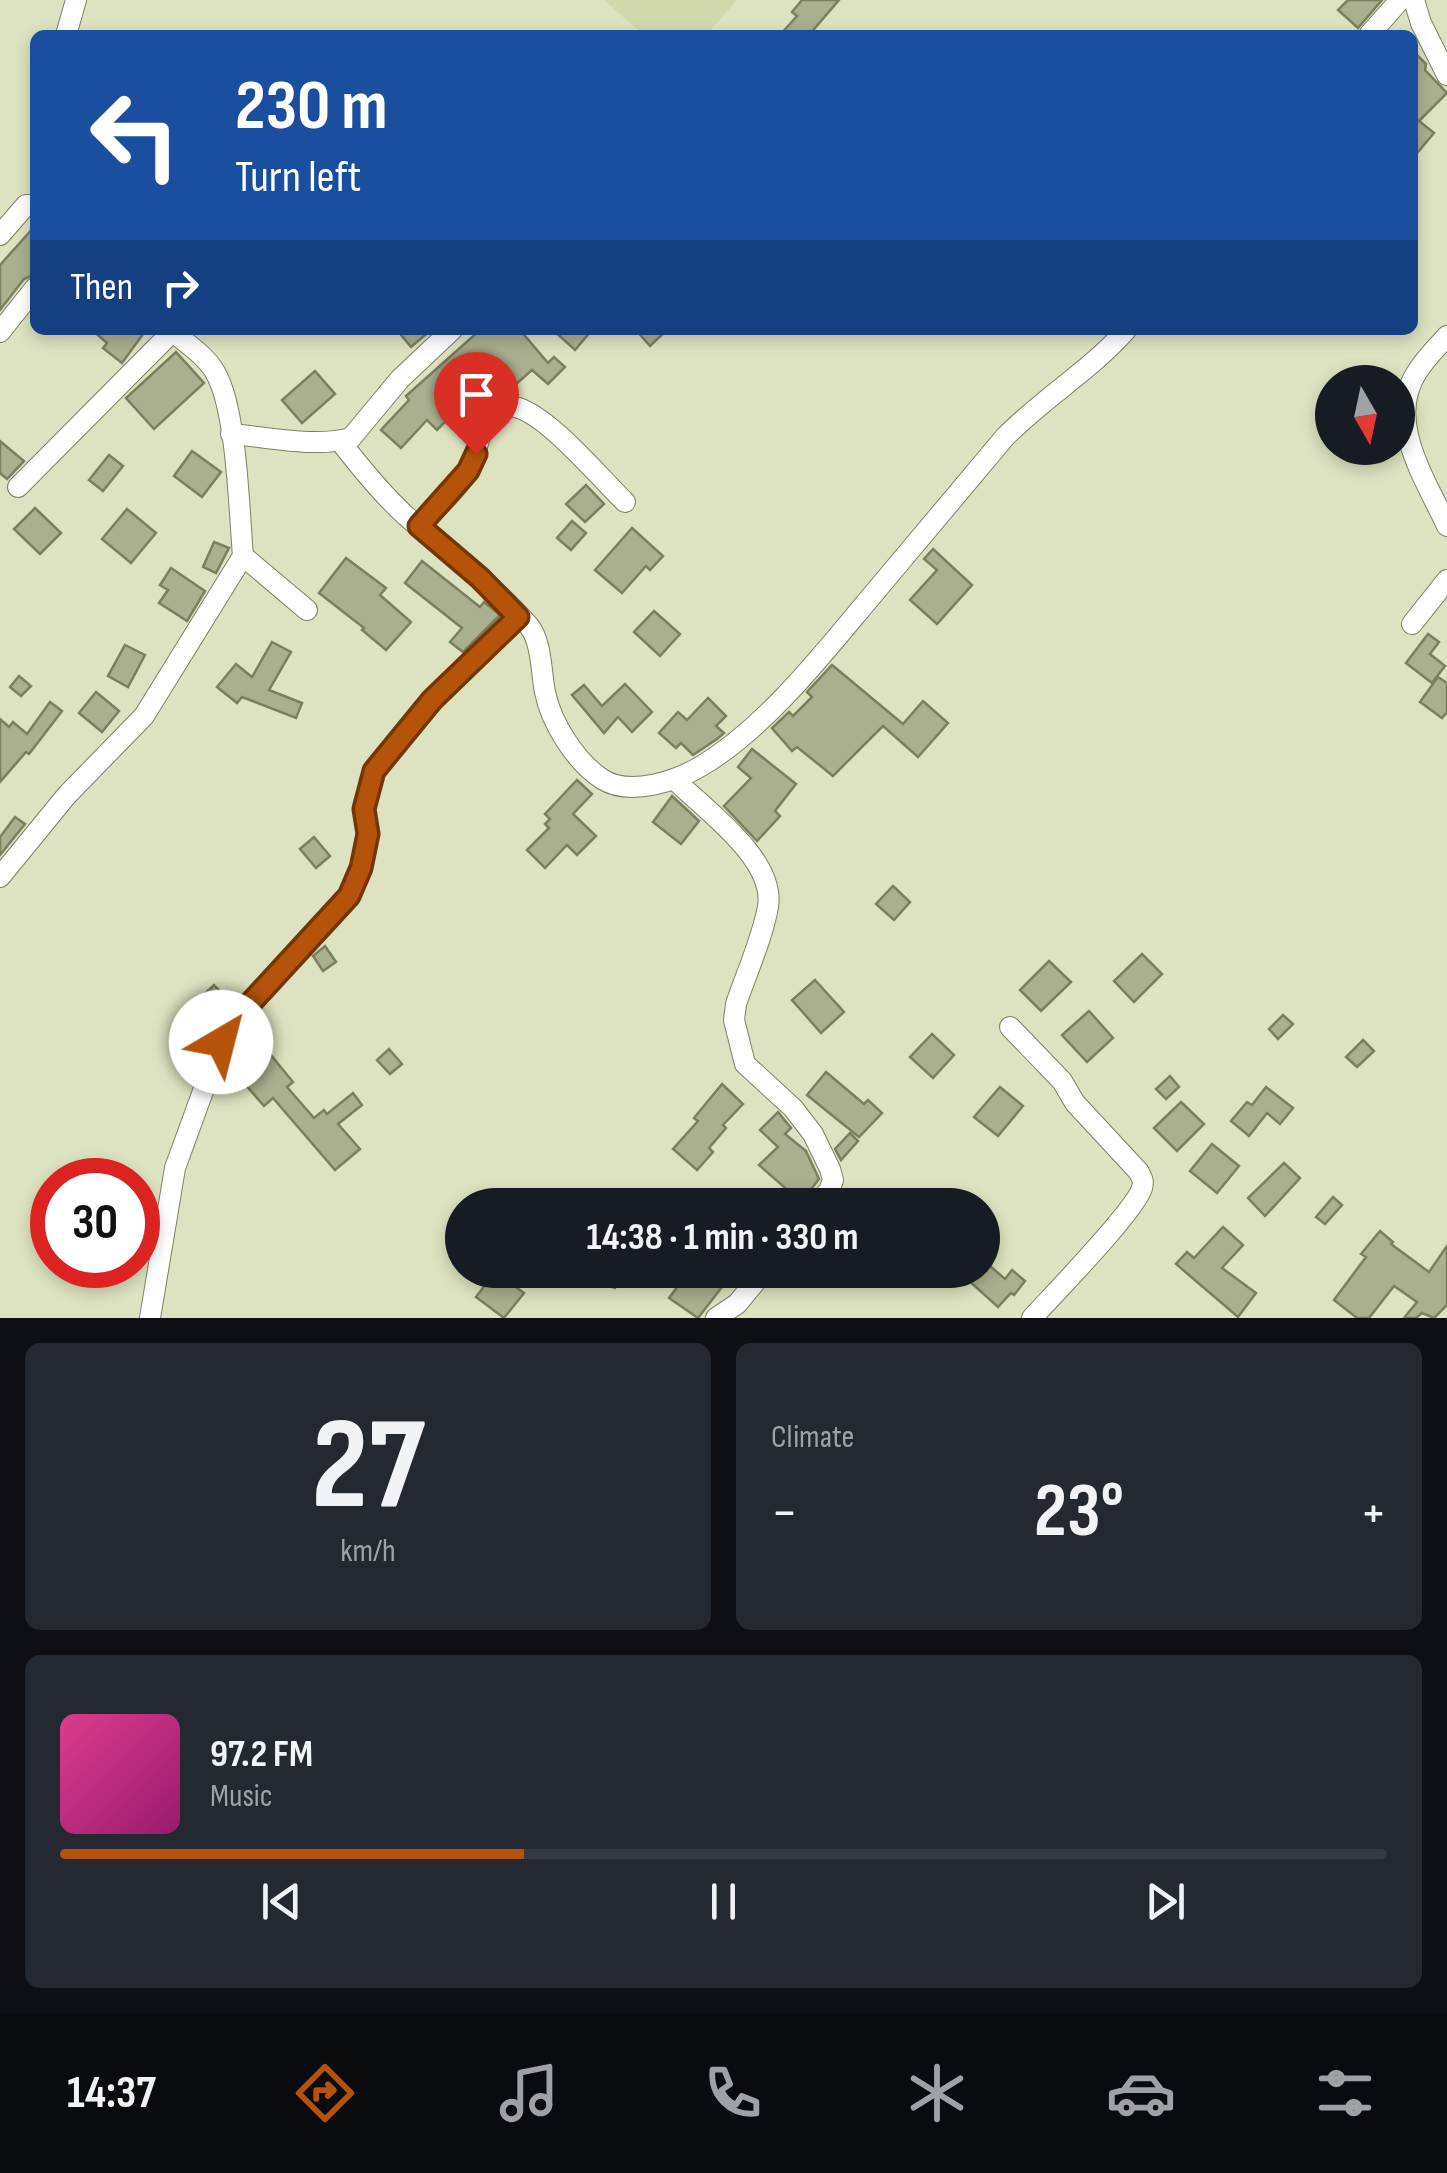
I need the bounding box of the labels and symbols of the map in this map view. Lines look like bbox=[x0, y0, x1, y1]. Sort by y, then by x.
pin bbox=[434, 352, 519, 455]
north arrow bbox=[1315, 365, 1415, 465]
position arrow bbox=[169, 990, 273, 1094]
speed limit sign: 30 bbox=[30, 1158, 160, 1288]

